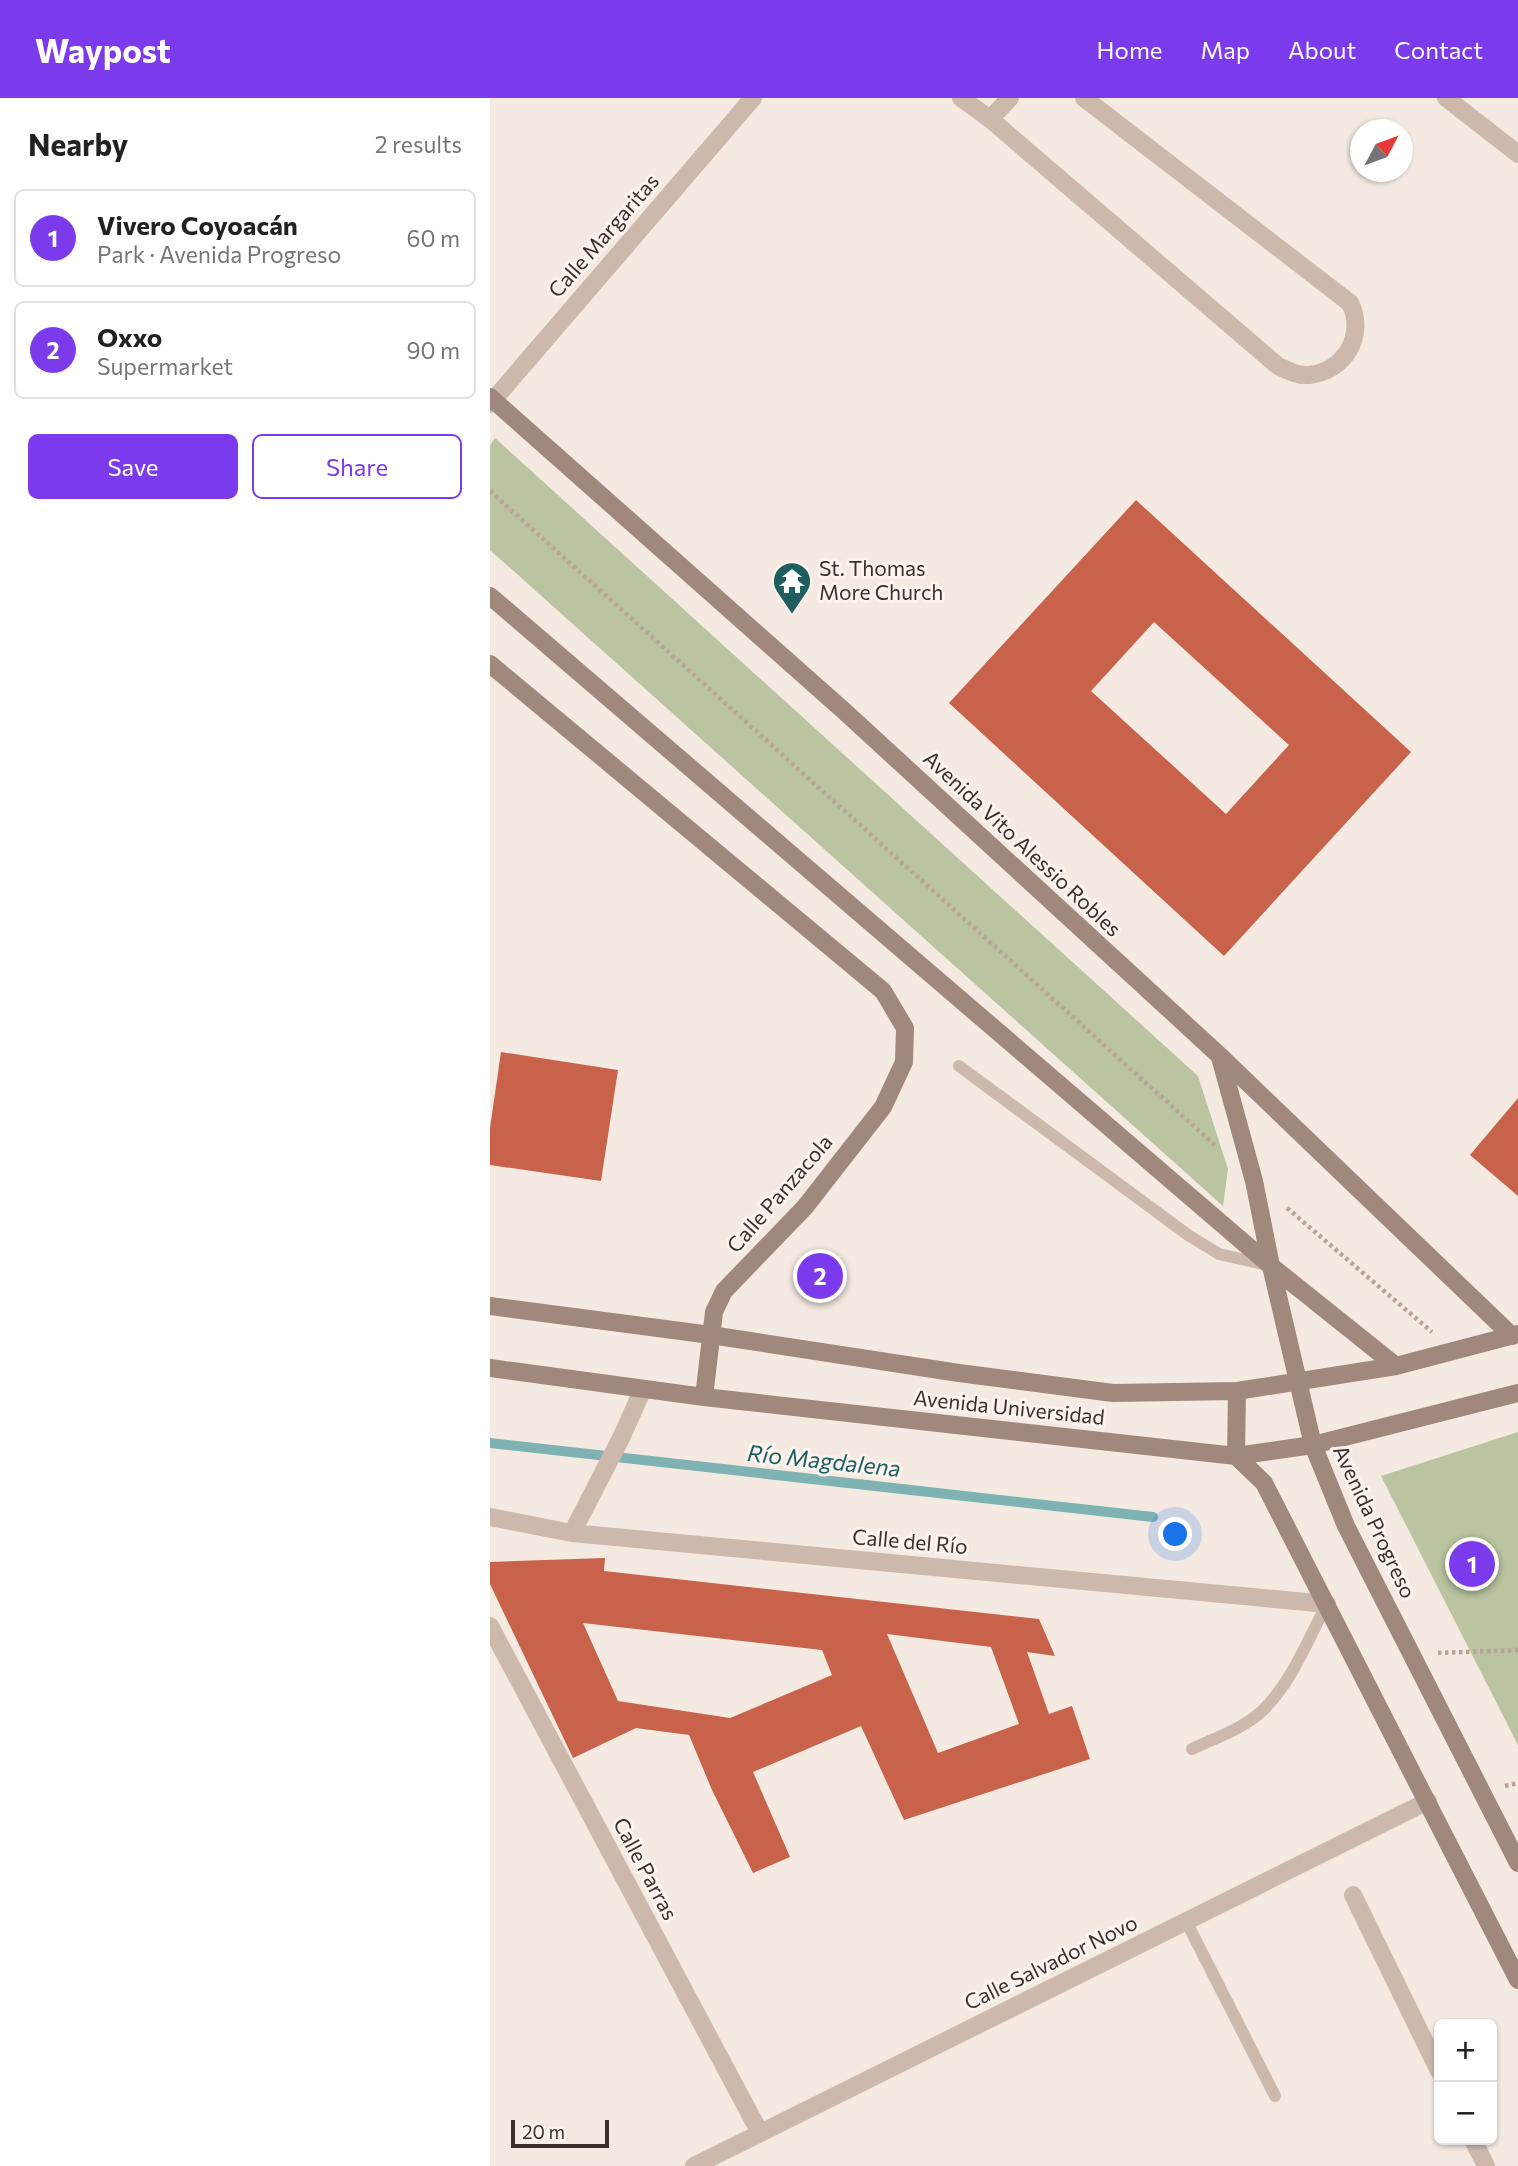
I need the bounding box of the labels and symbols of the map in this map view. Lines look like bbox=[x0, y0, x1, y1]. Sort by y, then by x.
north arrow bbox=[1350, 119, 1413, 182]
street label: Calle Margaritas bbox=[542, 168, 663, 302]
place label: St. Thomas More Church bbox=[819, 555, 943, 604]
temple icon: St. Thomas More Church bbox=[771, 560, 813, 615]
street label: Avenida Vito Alessio Robles bbox=[919, 745, 1127, 941]
street label: Calle Panzacola bbox=[721, 1129, 837, 1257]
pin: 2 bbox=[797, 1250, 843, 1302]
street label: Avenida Universidad bbox=[912, 1384, 1106, 1429]
water label: Río Magdalena bbox=[746, 1438, 902, 1482]
street label: Avenida Progreso bbox=[1329, 1441, 1422, 1602]
your location bbox=[1158, 1517, 1192, 1551]
street label: Calle del Río bbox=[851, 1523, 969, 1558]
pin: 1 bbox=[1449, 1538, 1495, 1590]
street label: Calle Parras bbox=[609, 1813, 684, 1924]
street label: Calle Salvador Novo bbox=[960, 1909, 1141, 2014]
scale bar bbox=[511, 2117, 609, 2149]

